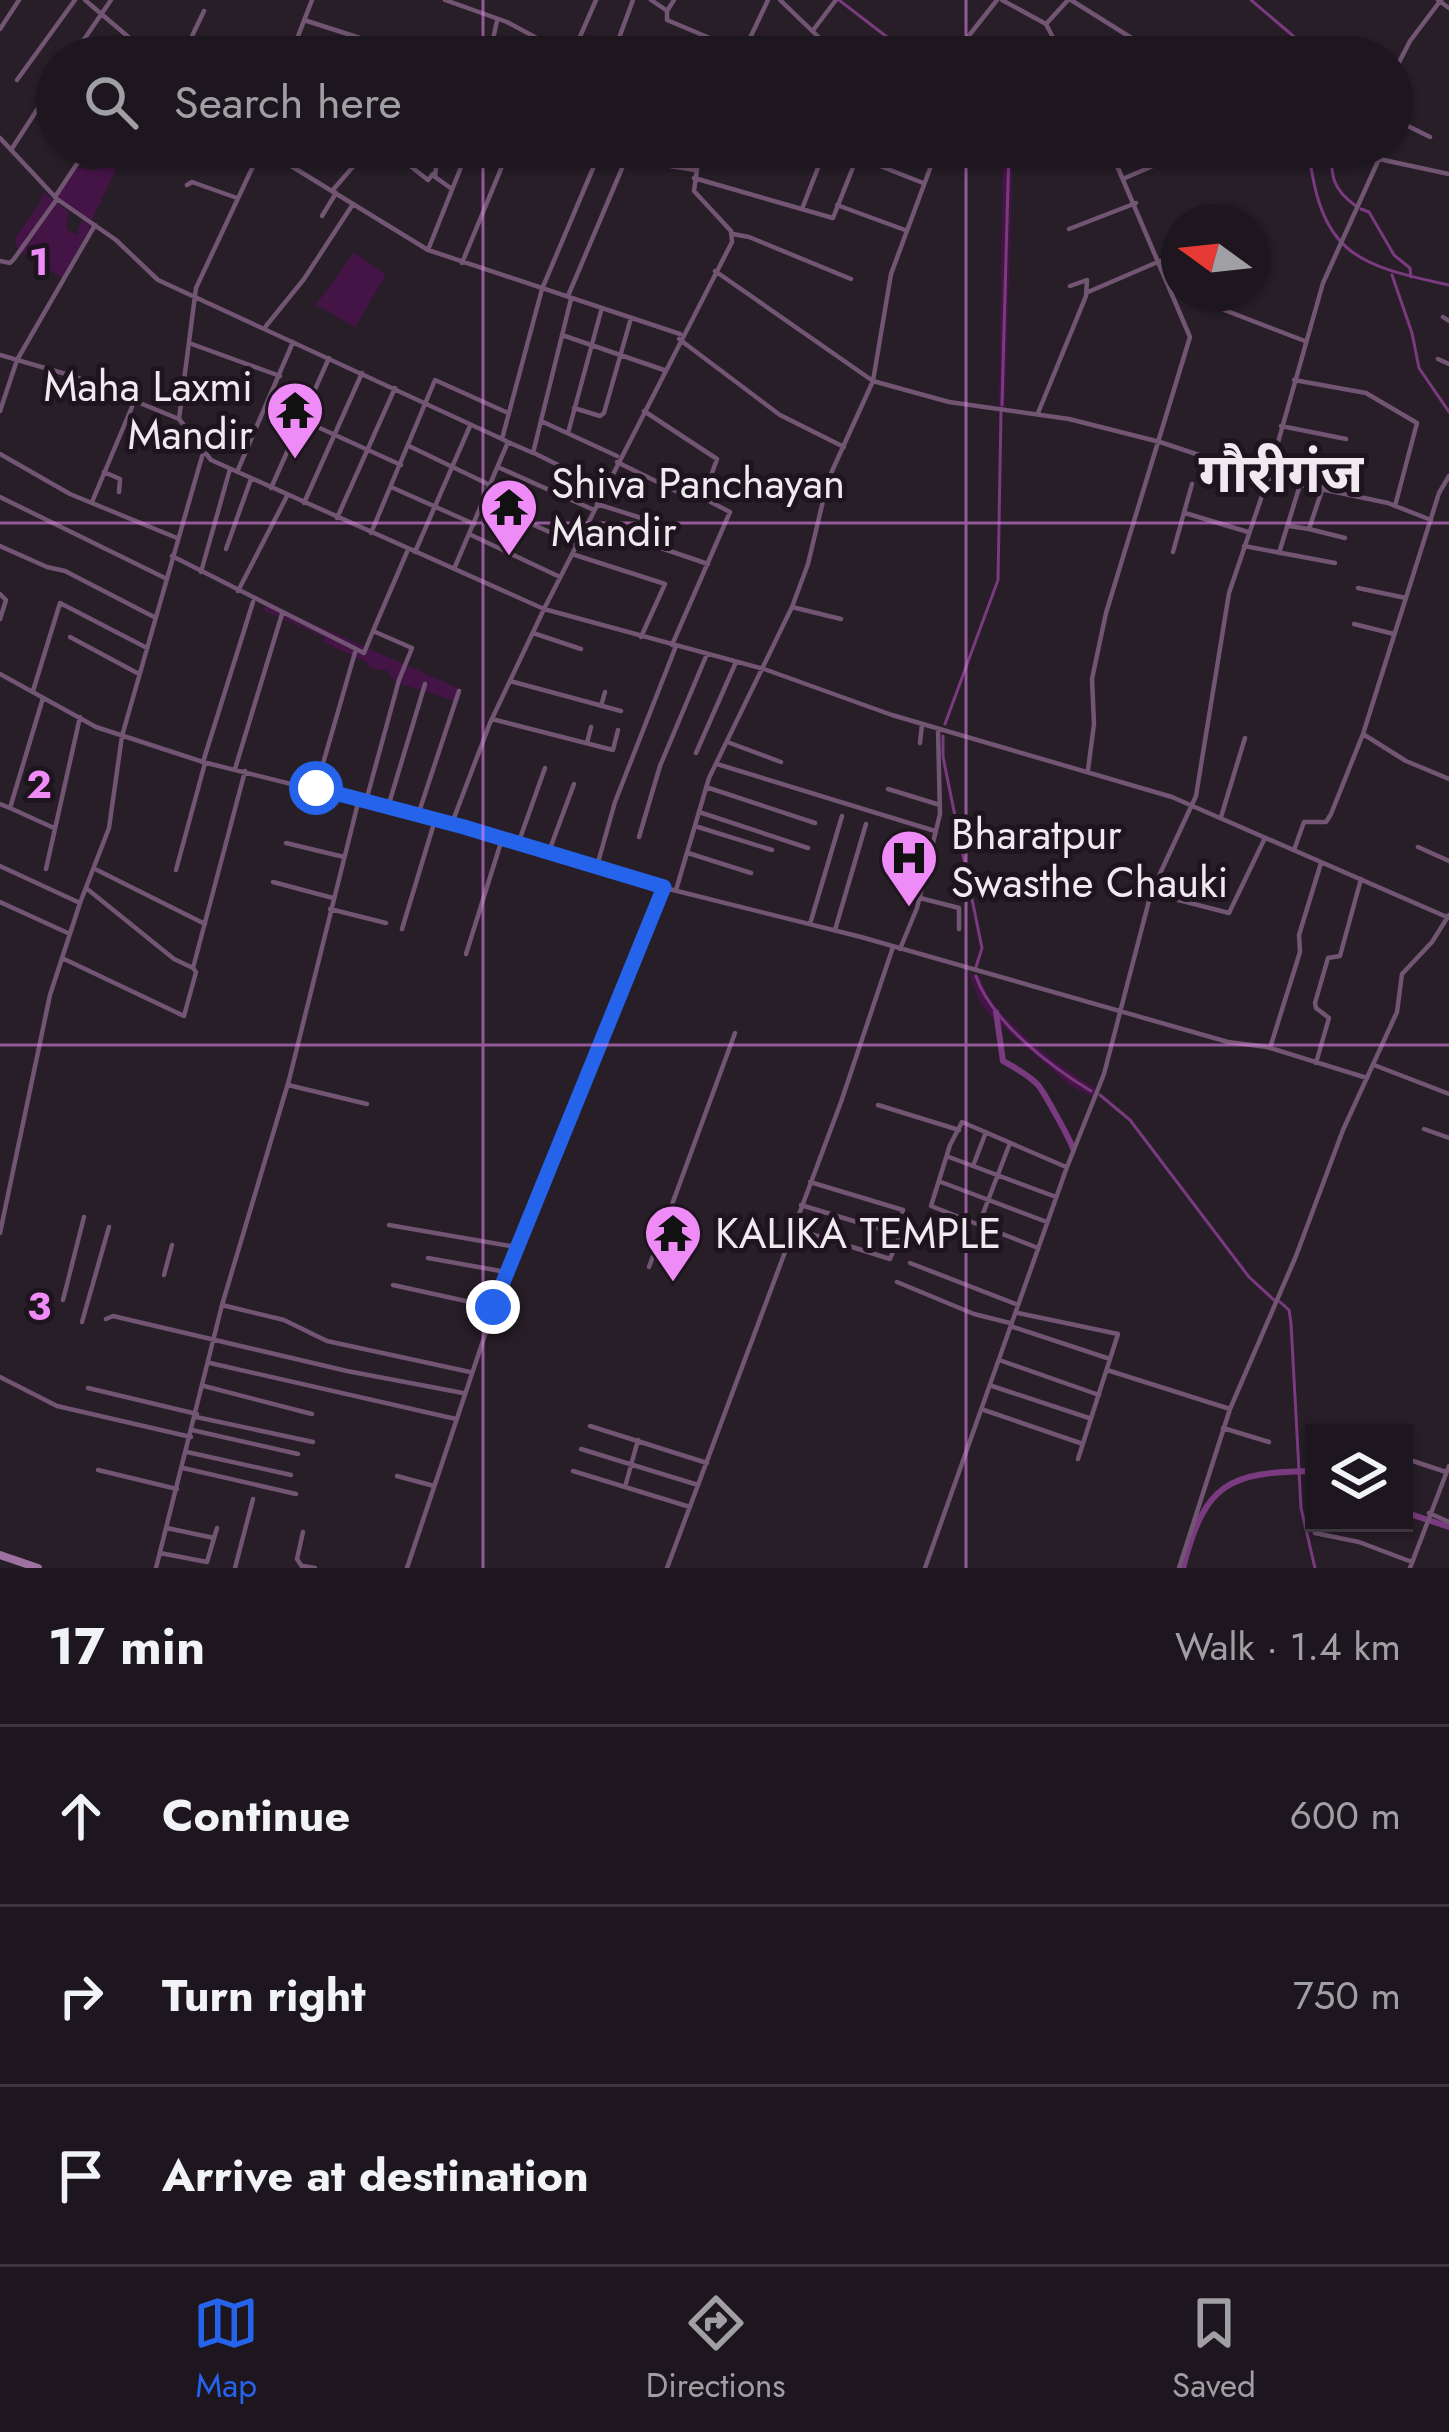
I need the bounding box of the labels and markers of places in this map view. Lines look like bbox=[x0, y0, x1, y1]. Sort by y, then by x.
place label: Maha Laxmi Mandir bbox=[44, 356, 254, 465]
temple icon: Maha Laxmi Mandir bbox=[264, 379, 326, 461]
place label: Shiva Panchayan Mandir bbox=[551, 453, 845, 562]
temple icon: Shiva Panchayan Mandir bbox=[478, 476, 540, 558]
place label: Bharatpur Swasthe Chauki bbox=[951, 804, 1229, 913]
hospital icon: Bharatpur Swasthe Chauki bbox=[878, 827, 940, 909]
temple icon: KALIKA TEMPLE bbox=[642, 1202, 704, 1284]
place label: KALIKA TEMPLE bbox=[715, 1203, 1001, 1264]

